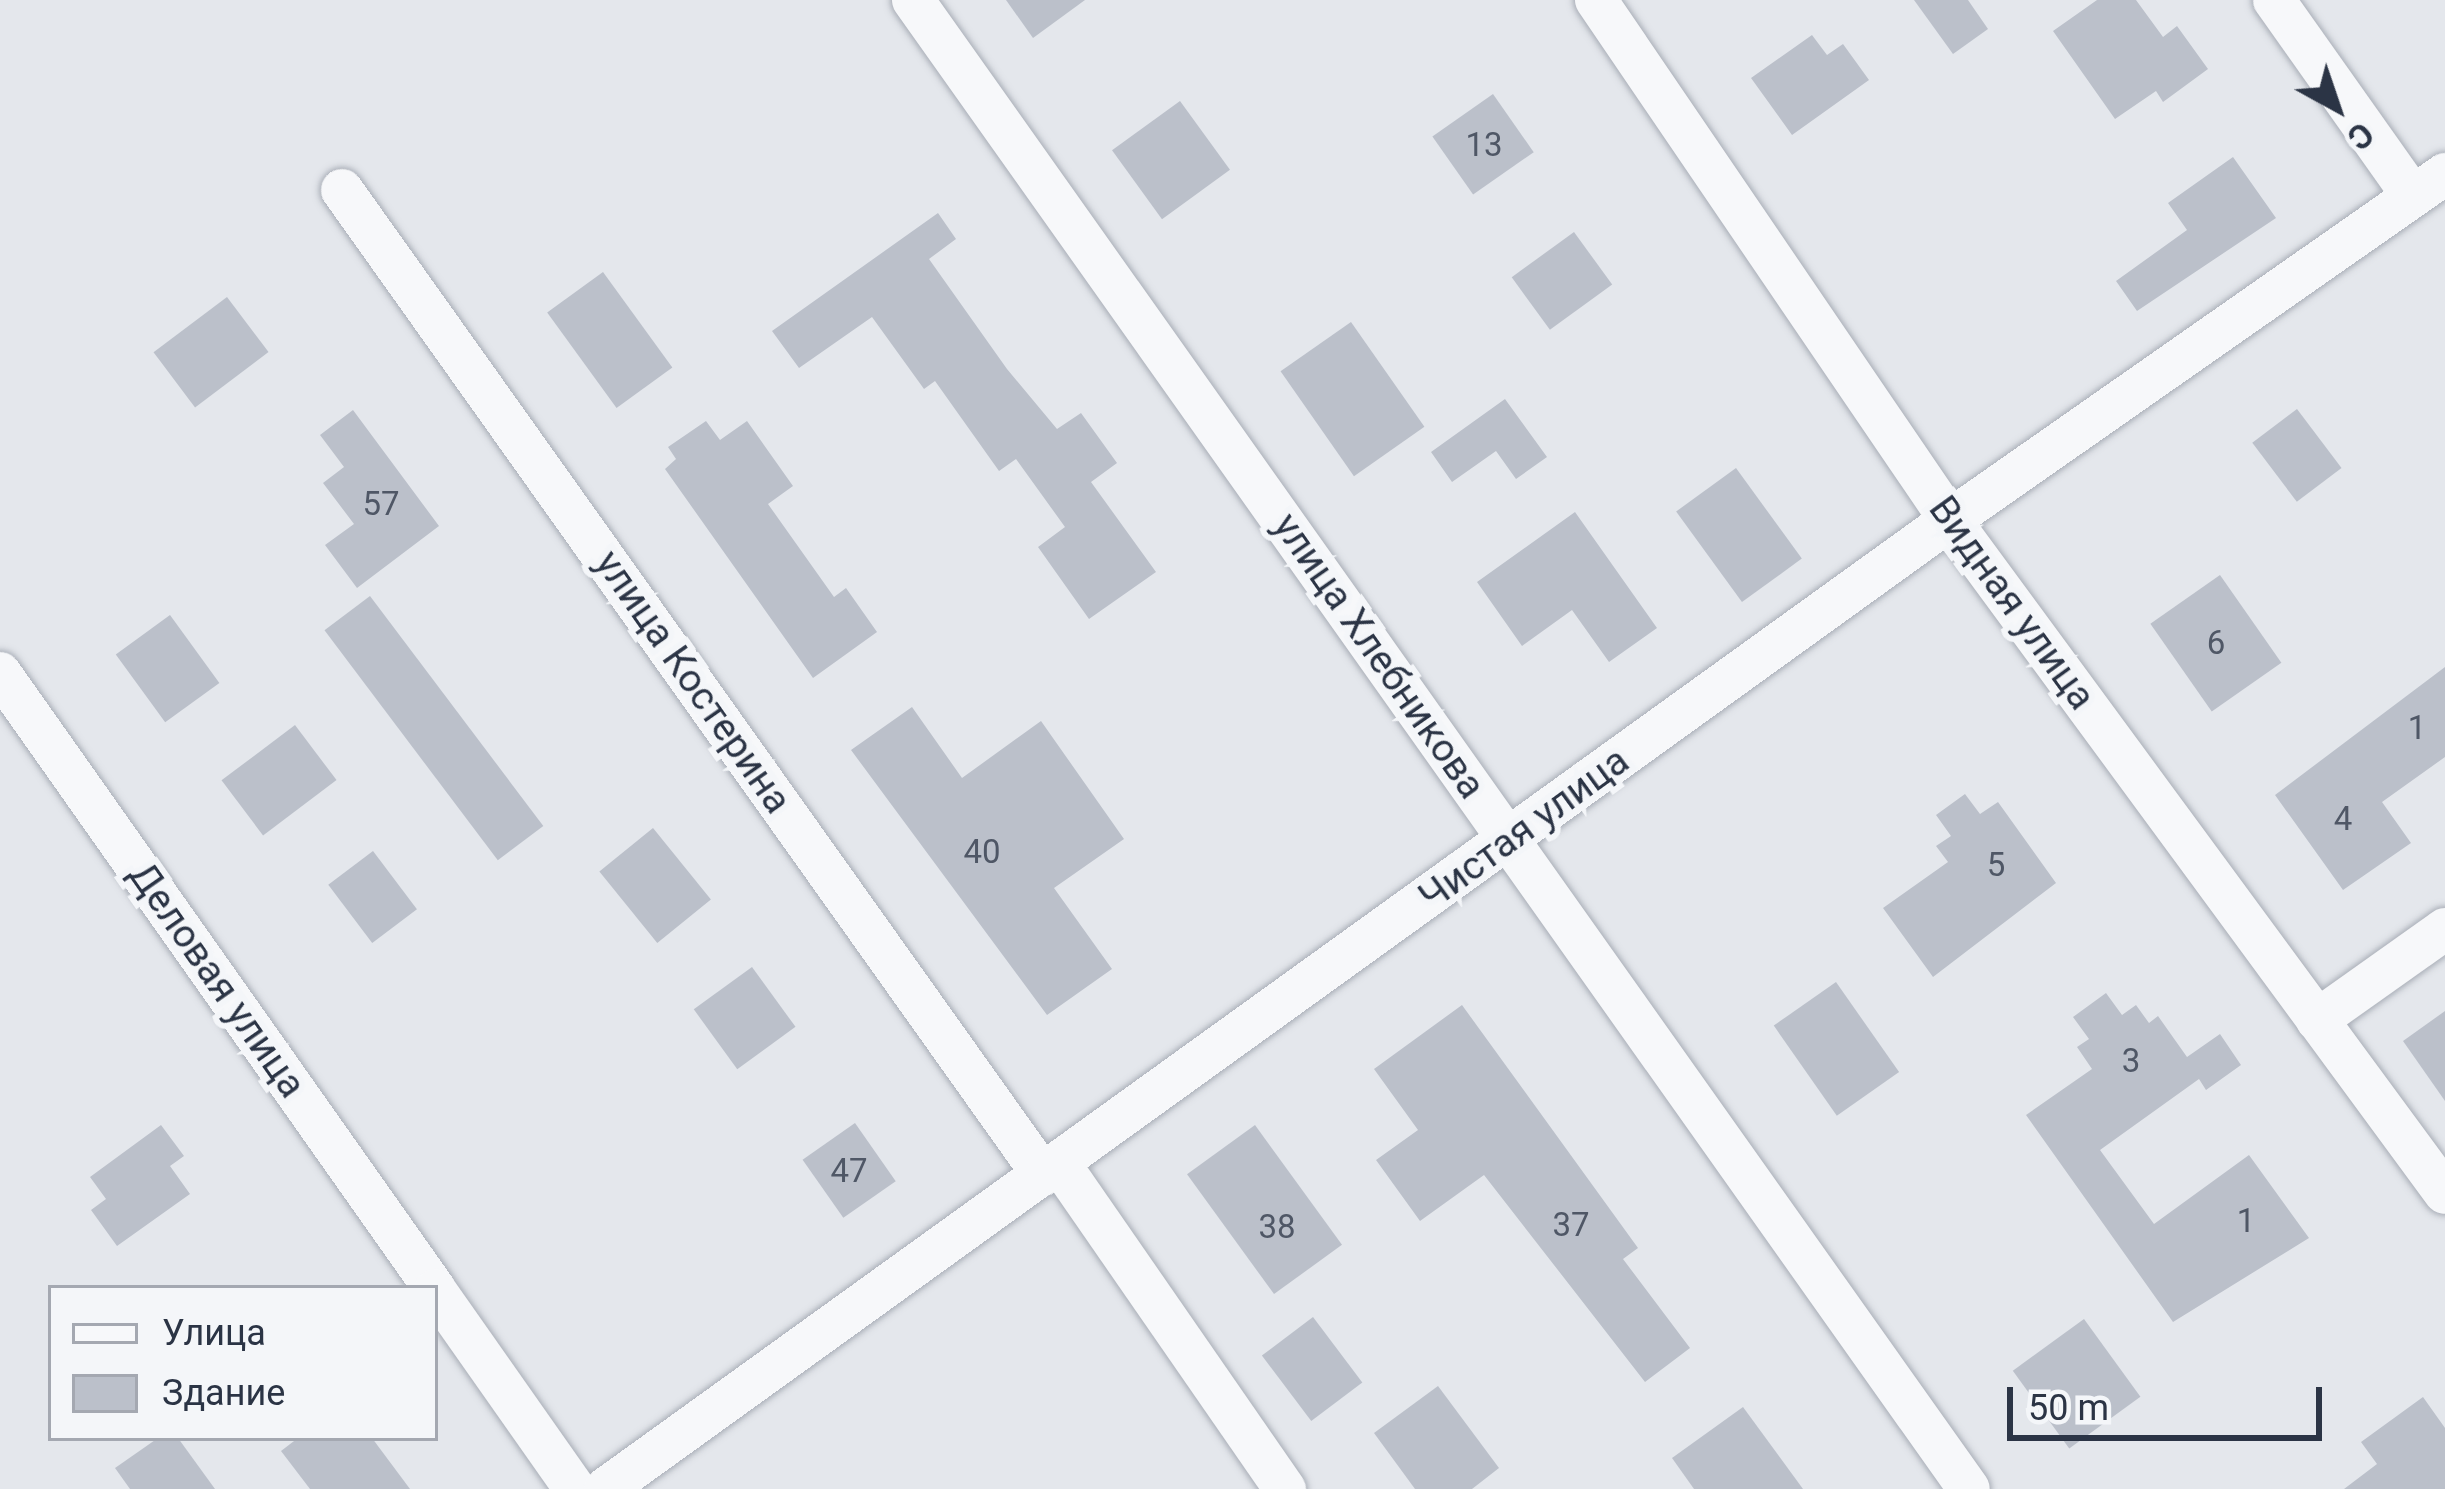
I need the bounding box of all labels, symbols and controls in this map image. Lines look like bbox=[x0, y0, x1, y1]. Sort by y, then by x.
north arrow bbox=[2277, 48, 2397, 168]
text: С bbox=[2340, 114, 2381, 158]
house number: 13 bbox=[1465, 125, 1503, 165]
house number: 57 bbox=[362, 484, 400, 524]
street label: Видная улица bbox=[1919, 487, 2105, 719]
street label: улица Хлебникова bbox=[1263, 504, 1495, 808]
street label: улица Костерина bbox=[585, 542, 801, 822]
house number: 6 bbox=[2207, 623, 2225, 663]
house number: 1 bbox=[2408, 708, 2426, 748]
street label: Чистая улица bbox=[1410, 737, 1638, 921]
house number: 4 bbox=[2334, 799, 2352, 839]
house number: 40 bbox=[963, 832, 1001, 872]
house number: 5 bbox=[1987, 845, 2005, 885]
street label: Деловая улица bbox=[119, 853, 315, 1107]
house number: 3 bbox=[2122, 1041, 2140, 1081]
house number: 47 bbox=[830, 1151, 868, 1191]
house number: 1 bbox=[2237, 1201, 2255, 1241]
house number: 37 bbox=[1552, 1205, 1590, 1245]
house number: 38 bbox=[1258, 1207, 1296, 1247]
legend bbox=[48, 1285, 438, 1441]
text: Улица bbox=[162, 1312, 266, 1354]
scale bar bbox=[2013, 1363, 2328, 1437]
text: Здание bbox=[162, 1372, 285, 1414]
text: 50 m bbox=[2028, 1387, 2109, 1429]

